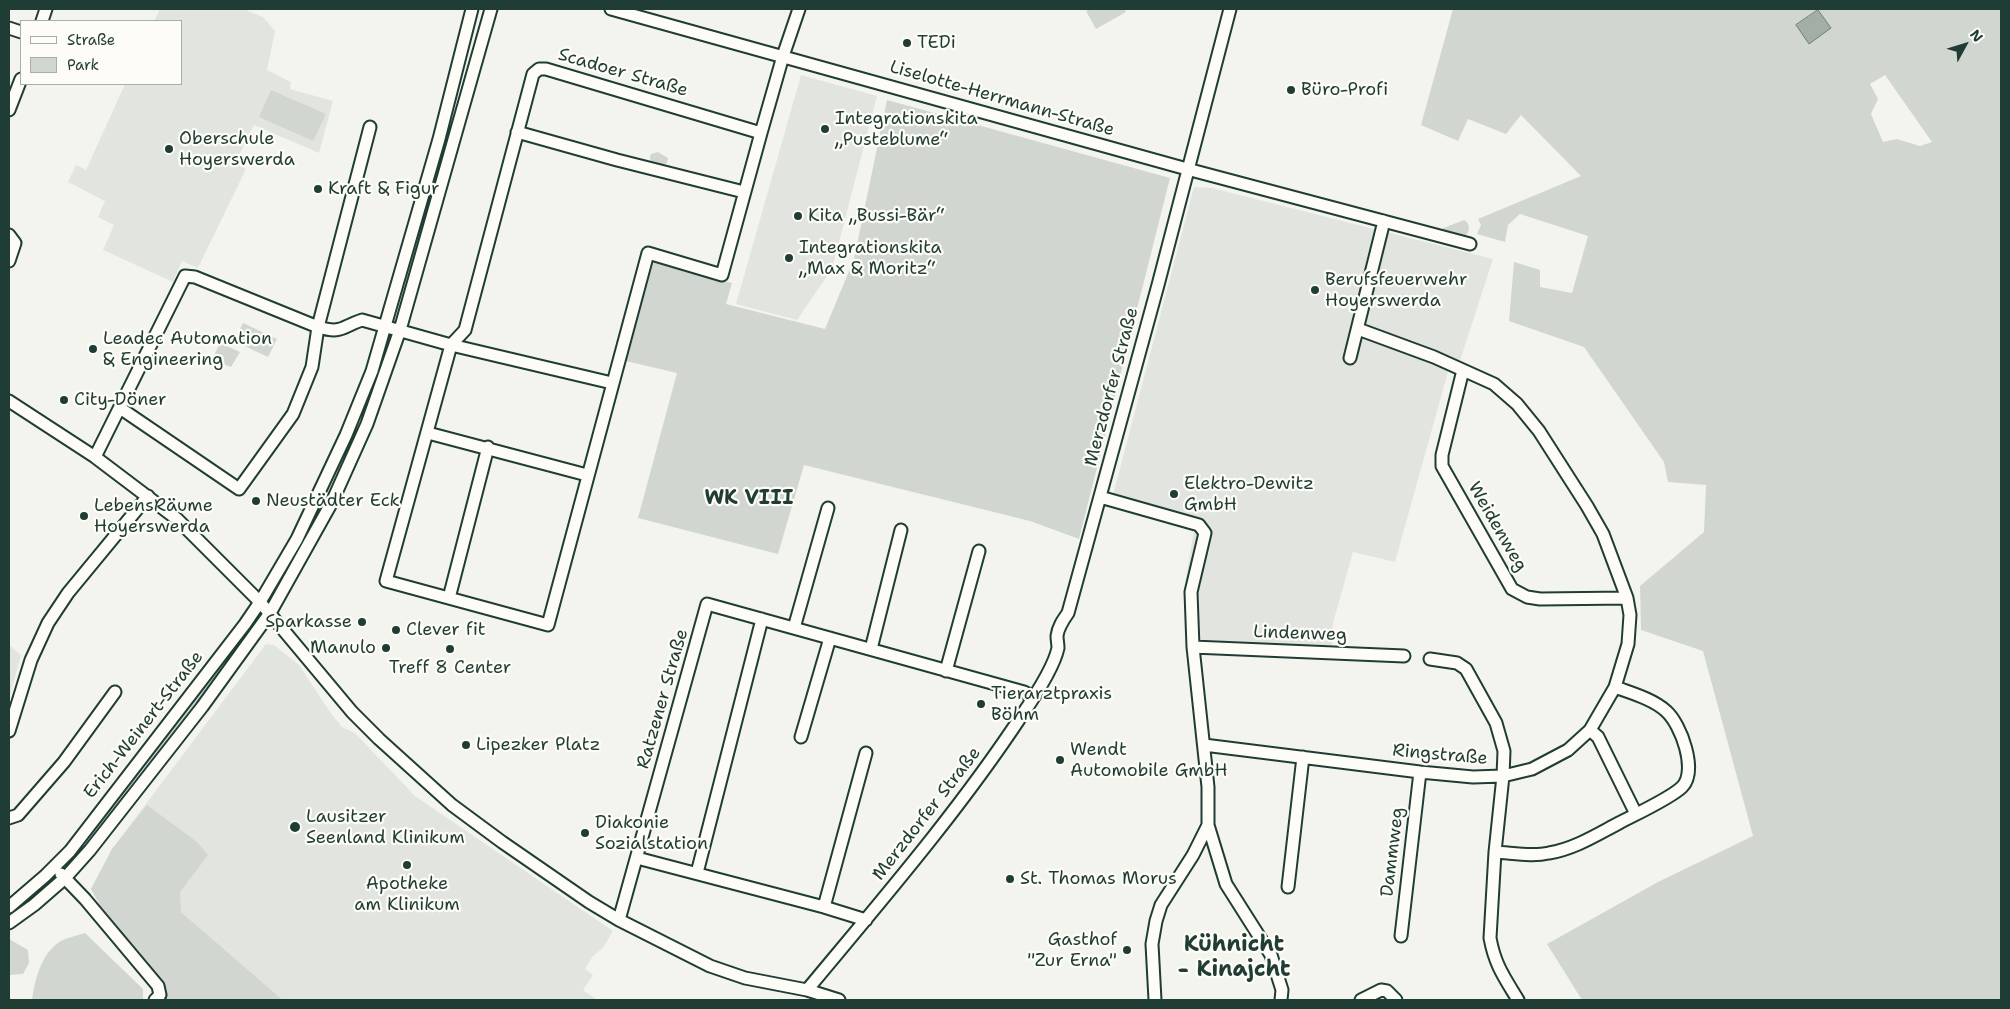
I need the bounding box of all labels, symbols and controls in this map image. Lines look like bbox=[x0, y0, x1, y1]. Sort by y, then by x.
legend bbox=[20, 20, 182, 85]
north arrow bbox=[1940, 20, 1990, 70]
text: N bbox=[1966, 26, 1987, 46]
text: Straße bbox=[67, 30, 115, 50]
place label: TEDi bbox=[917, 32, 956, 54]
marker: TEDi bbox=[901, 37, 913, 49]
street label: Scadoer Straße bbox=[556, 44, 690, 102]
text: Park bbox=[67, 55, 99, 75]
street label: Liselotte-Herrmann-Straße bbox=[887, 57, 1117, 141]
place label: Büro-Profi bbox=[1301, 79, 1388, 101]
marker: Büro-Profi bbox=[1285, 84, 1297, 96]
place label: Integrationskita „Pusteblume“ bbox=[835, 108, 978, 150]
marker: Integrationskita „Pusteblume“ bbox=[819, 123, 831, 135]
place label: Oberschule Hoyerswerda bbox=[179, 128, 295, 170]
marker: Oberschule Hoyerswerda bbox=[163, 143, 175, 155]
place label: Kraft & Figur bbox=[328, 178, 440, 200]
marker: Kraft & Figur bbox=[312, 183, 324, 195]
place label: Kita „Bussi-Bär“ bbox=[808, 205, 945, 227]
marker: Kita „Bussi-Bär“ bbox=[792, 210, 804, 222]
place label: Integrationskita „Max & Moritz“ bbox=[799, 237, 942, 280]
marker: Integrationskita „Max & Moritz“ bbox=[783, 252, 795, 264]
place label: Berufsfeuerwehr Hoyerswerda bbox=[1325, 269, 1467, 312]
marker: Berufsfeuerwehr Hoyerswerda bbox=[1309, 284, 1321, 296]
street label: Merzdorfer Straße bbox=[1080, 305, 1144, 469]
place label: Leadec Automation & Engineering bbox=[103, 328, 272, 370]
marker: Leadec Automation & Engineering bbox=[87, 343, 99, 355]
place label: City-Döner bbox=[74, 389, 167, 411]
marker: City-Döner bbox=[58, 394, 70, 406]
place label: Elektro-Dewitz GmbH bbox=[1184, 473, 1314, 516]
street label: Weidenweg bbox=[1463, 478, 1531, 576]
district label: WK VIII bbox=[704, 487, 794, 511]
marker: Elektro-Dewitz GmbH bbox=[1168, 488, 1180, 500]
place label: Neustädter Eck bbox=[266, 490, 400, 512]
place label: LebensRäume Hoyerswerda bbox=[94, 495, 213, 538]
marker: Neustädter Eck bbox=[250, 495, 262, 507]
marker: LebensRäume Hoyerswerda bbox=[78, 510, 90, 522]
place label: Sparkasse bbox=[265, 611, 352, 633]
marker: Sparkasse bbox=[356, 616, 368, 628]
place label: Clever fit bbox=[406, 619, 486, 641]
street label: Lindenweg bbox=[1253, 622, 1347, 646]
marker: Clever fit bbox=[390, 624, 402, 636]
street label: Ratzener Straße bbox=[633, 627, 693, 771]
place label: Manulo bbox=[310, 637, 376, 659]
marker: Manulo bbox=[380, 642, 392, 654]
marker: Treff 8 Center bbox=[444, 643, 456, 655]
street label: Erich-Weinert-Straße bbox=[80, 647, 208, 803]
place label: Treff 8 Center bbox=[389, 657, 511, 679]
place label: Tierarztpraxis Böhm bbox=[991, 683, 1112, 726]
marker: Tierarztpraxis Böhm bbox=[975, 698, 987, 710]
place label: Lipezker Platz bbox=[476, 734, 600, 756]
marker: Lipezker Platz bbox=[460, 739, 472, 751]
place label: Wendt Automobile GmbH bbox=[1070, 739, 1228, 782]
street label: Ringstraße bbox=[1391, 740, 1489, 770]
street label: Merzdorfer Straße bbox=[868, 743, 986, 885]
marker: Wendt Automobile GmbH bbox=[1054, 754, 1066, 766]
place label: Lausitzer Seenland Klinikum bbox=[306, 806, 465, 849]
street label: Dammweg bbox=[1377, 806, 1409, 898]
place label: Diakonie Sozialstation bbox=[595, 812, 708, 854]
marker: Lausitzer Seenland Klinikum bbox=[288, 820, 302, 834]
marker: Diakonie Sozialstation bbox=[579, 827, 591, 839]
marker: Apotheke am Klinikum bbox=[401, 859, 413, 871]
place label: St. Thomas Morus bbox=[1020, 868, 1177, 890]
place label: Apotheke am Klinikum bbox=[354, 873, 460, 916]
marker: St. Thomas Morus bbox=[1004, 873, 1016, 885]
place label: Gasthof "Zur Erna" bbox=[1027, 929, 1117, 972]
district label: Kühnicht - Kinajcht bbox=[1177, 932, 1291, 984]
marker: Gasthof "Zur Erna" bbox=[1121, 944, 1133, 956]

